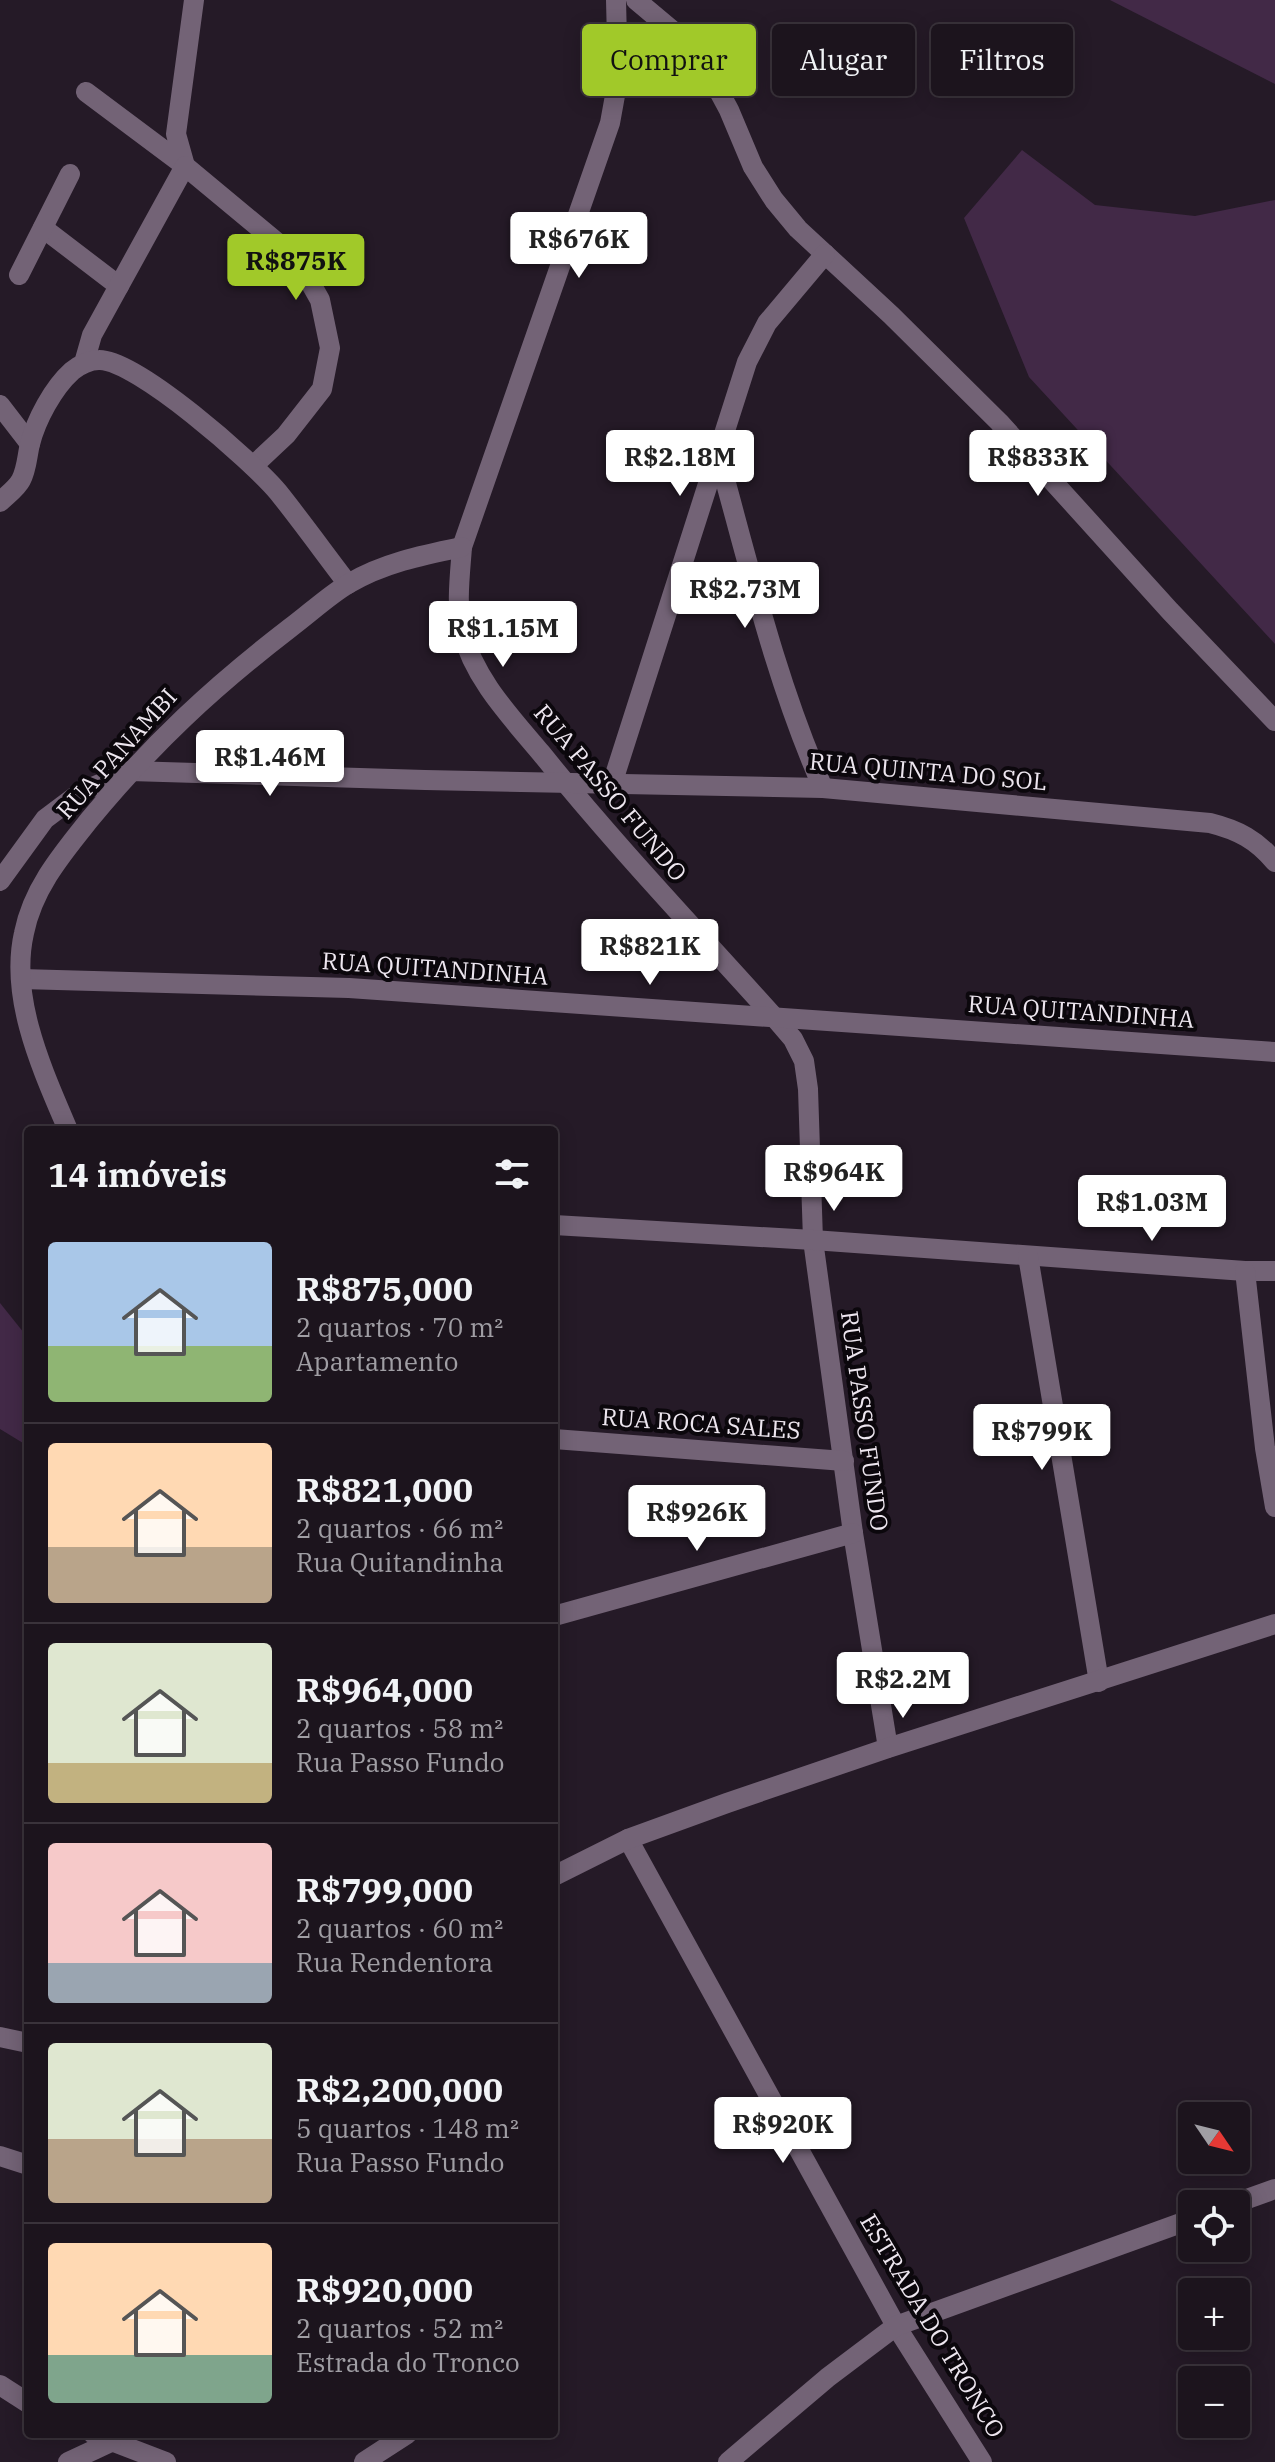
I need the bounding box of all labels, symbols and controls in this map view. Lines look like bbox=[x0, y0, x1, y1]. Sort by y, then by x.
chip: Comprar bbox=[582, 24, 756, 96]
chip: Alugar bbox=[772, 24, 915, 96]
chip: Filtros bbox=[931, 24, 1073, 96]
pin: R$676K bbox=[514, 212, 644, 280]
text: R$676K bbox=[528, 221, 630, 255]
pin: R$875K bbox=[231, 234, 361, 302]
text: R$875K bbox=[245, 243, 347, 277]
pin: R$2.18M bbox=[606, 430, 754, 498]
pin: R$833K bbox=[973, 430, 1103, 498]
text: R$2.18M bbox=[624, 439, 736, 473]
text: R$833K bbox=[987, 439, 1089, 473]
pin: R$2.73M bbox=[671, 562, 819, 630]
text: R$2.73M bbox=[689, 571, 801, 605]
pin: R$1.15M bbox=[429, 601, 577, 669]
text: R$1.15M bbox=[447, 610, 559, 644]
street label: RUA PANAMBI bbox=[49, 681, 184, 826]
street label: RUA PASSO FUNDO bbox=[527, 697, 694, 888]
pin: R$1.46M bbox=[196, 730, 344, 798]
text: R$1.46M bbox=[214, 739, 326, 773]
street label: RUA QUINTA DO SOL bbox=[808, 745, 1048, 797]
pin: R$821K bbox=[585, 919, 715, 987]
text: R$821K bbox=[599, 928, 701, 962]
street label: RUA QUITANDINHA bbox=[321, 944, 550, 992]
street label: RUA QUITANDINHA bbox=[967, 987, 1196, 1035]
pin: R$964K bbox=[769, 1145, 899, 1213]
text: 14 imóveis bbox=[48, 1152, 227, 1196]
icon: filters bbox=[490, 1152, 534, 1196]
text: R$964K bbox=[783, 1154, 885, 1188]
pin: R$1.03M bbox=[1078, 1175, 1226, 1243]
text: R$1.03M bbox=[1096, 1184, 1208, 1218]
text: R$875,000 bbox=[296, 1266, 473, 1310]
icon: home bbox=[112, 1274, 208, 1370]
street label: RUA PASSO FUNDO bbox=[834, 1309, 896, 1533]
text: 2 quartos · 70 m² bbox=[296, 1310, 503, 1344]
text: Apartamento bbox=[296, 1344, 458, 1378]
street label: RUA ROCA SALES bbox=[600, 1400, 802, 1446]
pin: R$799K bbox=[977, 1404, 1107, 1472]
text: R$799K bbox=[991, 1413, 1093, 1447]
text: R$821,000 bbox=[296, 1467, 473, 1511]
icon: home bbox=[112, 1475, 208, 1571]
pin: R$926K bbox=[632, 1485, 762, 1553]
text: R$926K bbox=[646, 1494, 748, 1528]
text: 2 quartos · 66 m² bbox=[296, 1511, 503, 1545]
text: Rua Quitandinha bbox=[296, 1545, 504, 1579]
pin: R$2.2M bbox=[838, 1652, 968, 1720]
text: R$2.2M bbox=[855, 1661, 951, 1695]
text: R$964,000 bbox=[296, 1667, 473, 1711]
icon: home bbox=[112, 1675, 208, 1771]
text: 2 quartos · 58 m² bbox=[296, 1711, 503, 1745]
text: Rua Passo Fundo bbox=[296, 1745, 504, 1779]
text: R$799,000 bbox=[296, 1867, 473, 1911]
icon: home bbox=[112, 1875, 208, 1971]
text: 2 quartos · 60 m² bbox=[296, 1911, 503, 1945]
text: Rua Rendentora bbox=[296, 1945, 493, 1979]
text: R$2,200,000 bbox=[296, 2067, 503, 2111]
icon: home bbox=[112, 2075, 208, 2171]
pin: R$920K bbox=[718, 2097, 848, 2165]
north arrow bbox=[1178, 2102, 1250, 2174]
map controls bbox=[1178, 2102, 1250, 2438]
text: R$920K bbox=[732, 2106, 834, 2140]
text: 5 quartos · 148 m² bbox=[296, 2111, 519, 2145]
text: Rua Passo Fundo bbox=[296, 2145, 504, 2179]
button: locate bbox=[1178, 2190, 1250, 2262]
street label: ESTRADA DO TRONCO bbox=[853, 2208, 1012, 2443]
text: R$920,000 bbox=[296, 2267, 473, 2311]
icon: home bbox=[112, 2275, 208, 2371]
button: + bbox=[1178, 2278, 1250, 2350]
text: 2 quartos · 52 m² bbox=[296, 2311, 503, 2345]
text: Estrada do Tronco bbox=[296, 2345, 520, 2379]
button: − bbox=[1178, 2366, 1250, 2438]

